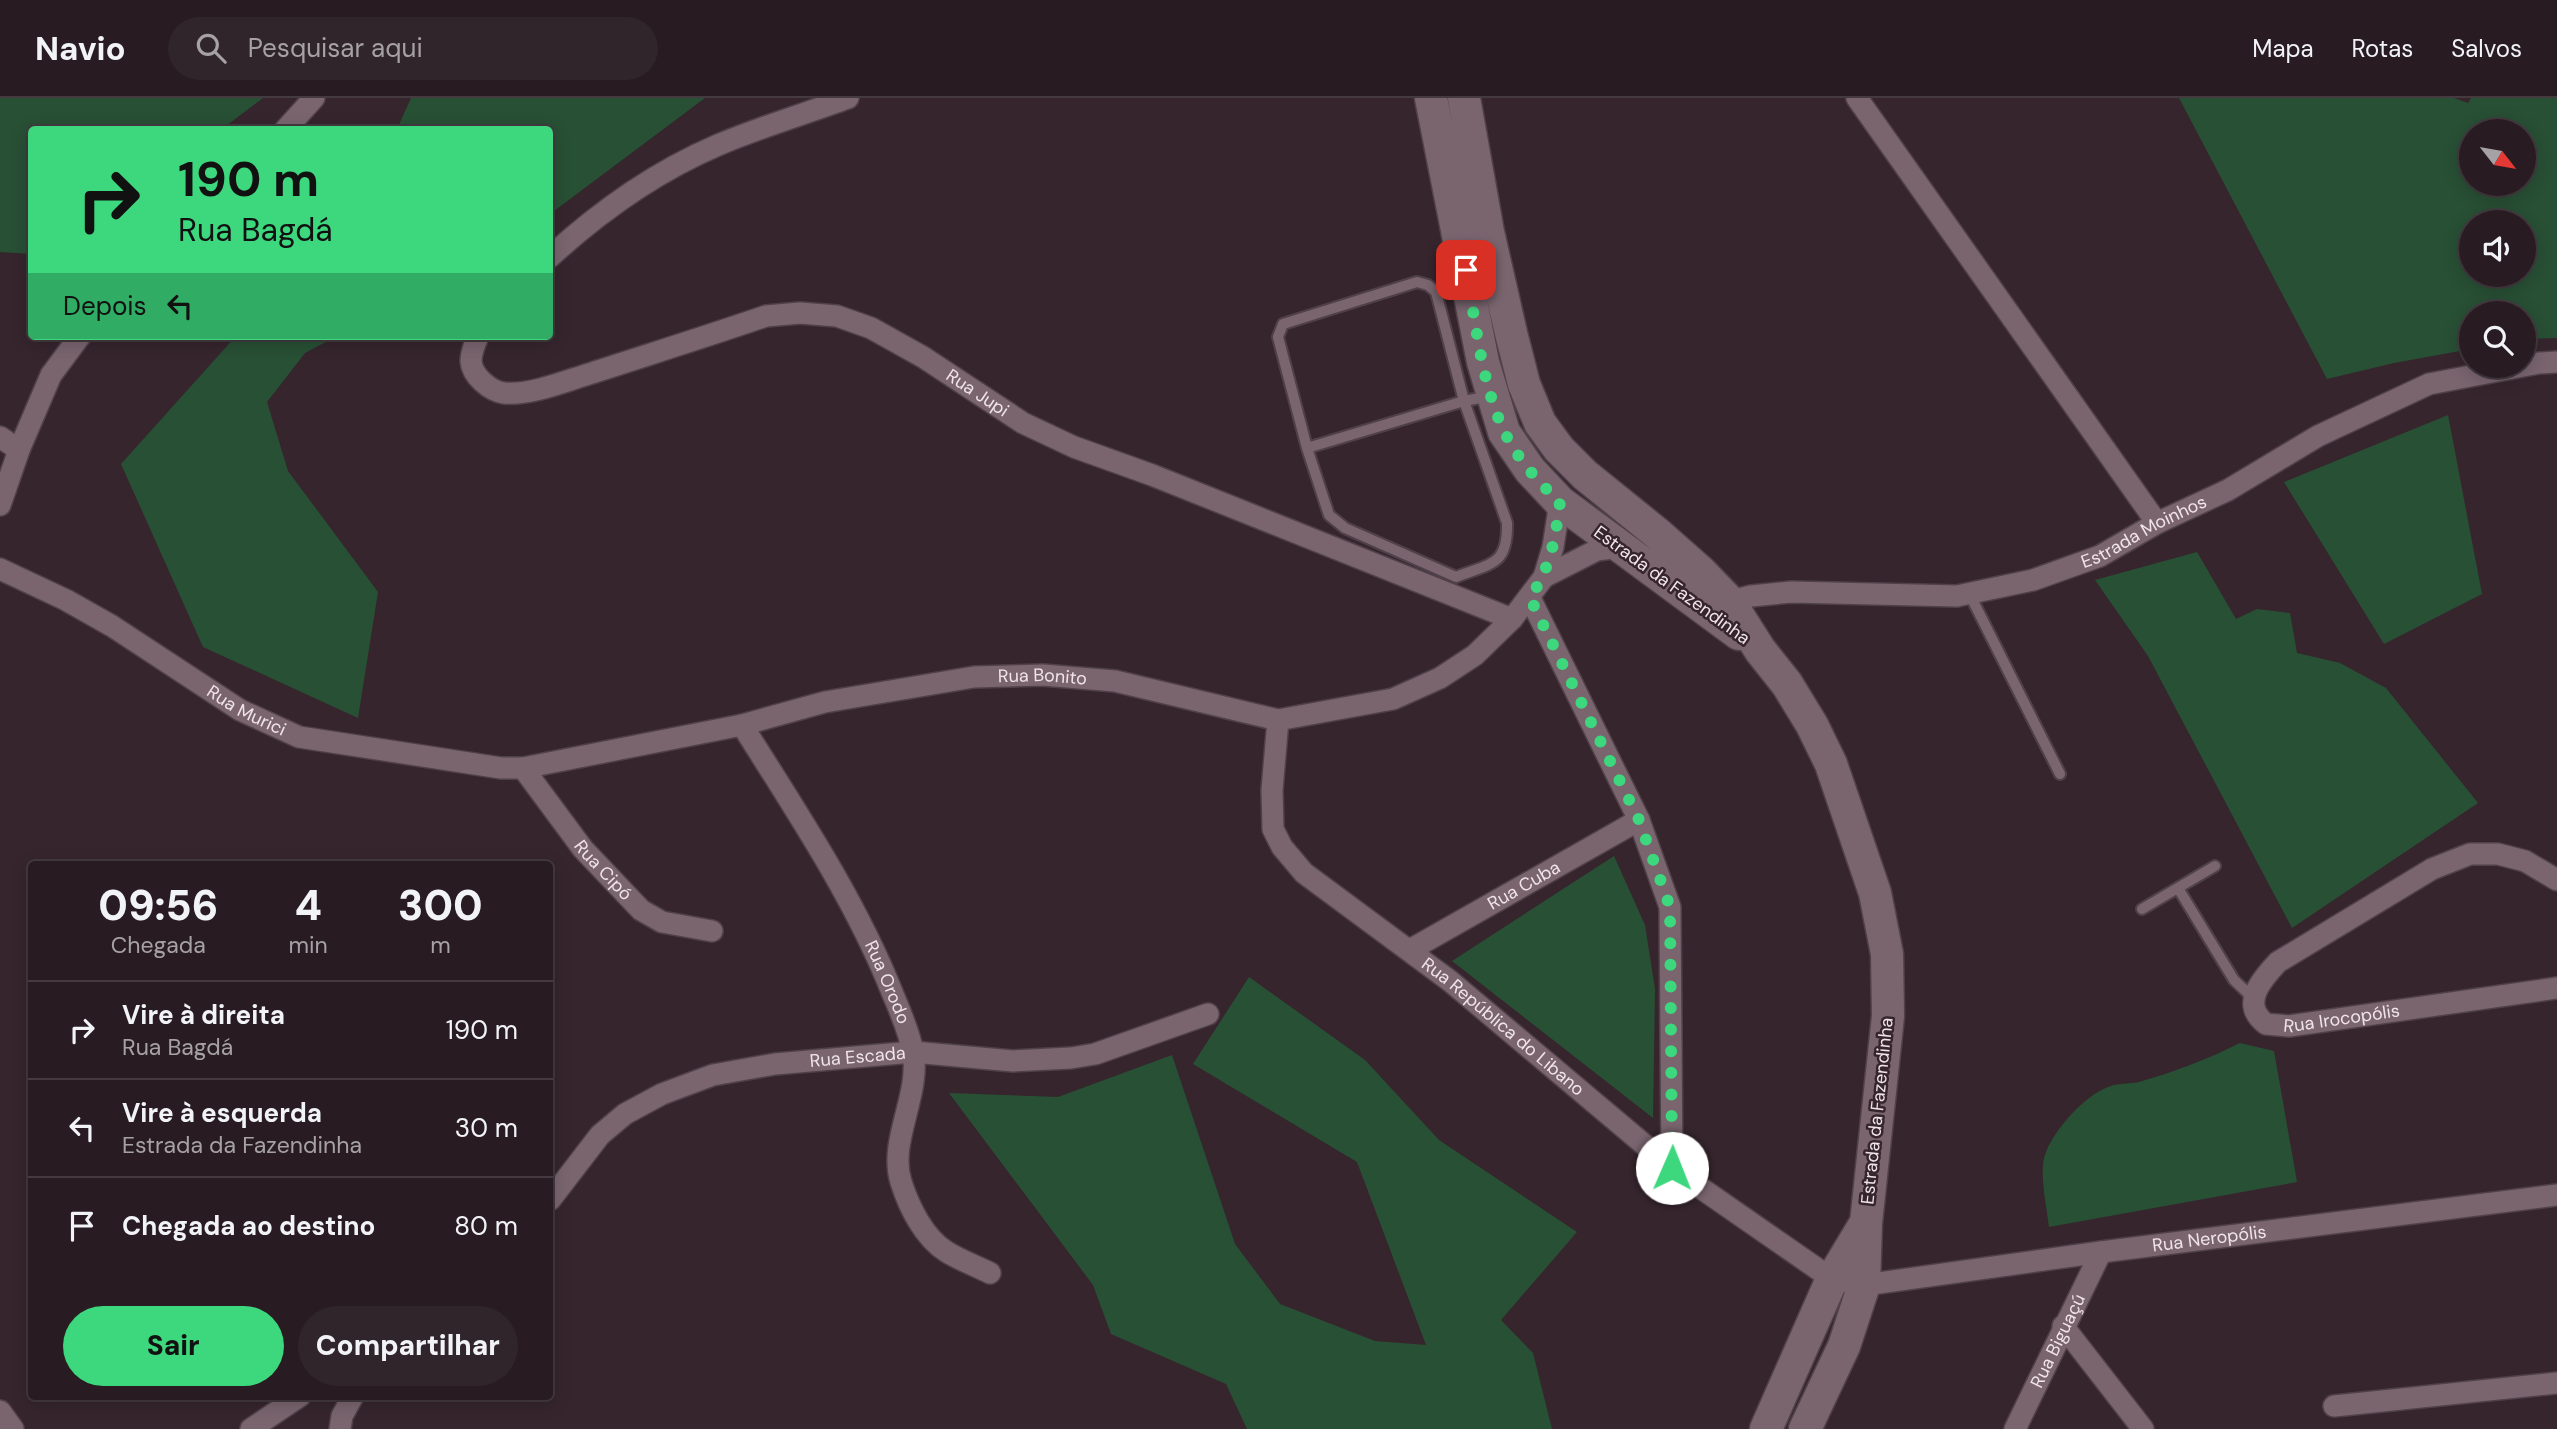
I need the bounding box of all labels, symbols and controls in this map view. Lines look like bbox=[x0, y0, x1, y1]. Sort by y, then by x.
search box bbox=[168, 17, 658, 80]
text: Navio bbox=[35, 27, 126, 70]
icon: search bbox=[192, 29, 230, 67]
text: Pesquisar aqui bbox=[248, 31, 423, 65]
text: Mapa bbox=[2252, 33, 2314, 64]
text: Rotas bbox=[2352, 33, 2413, 64]
text: Salvos bbox=[2451, 33, 2522, 64]
north arrow bbox=[2459, 119, 2536, 196]
map controls bbox=[2459, 119, 2536, 378]
text: 190 m bbox=[178, 147, 319, 211]
icon: right bbox=[63, 154, 154, 245]
text: Rua Bagdá bbox=[178, 209, 333, 251]
button: sound bbox=[2459, 210, 2536, 287]
pin bbox=[1436, 240, 1496, 300]
icon: arrive bbox=[1447, 251, 1485, 289]
icon: left bbox=[161, 287, 199, 325]
text: Depois bbox=[63, 289, 147, 323]
button: search bbox=[2459, 301, 2536, 378]
street label: Rua Jupi bbox=[941, 364, 1014, 422]
street label: Estrada Moinhos bbox=[2078, 490, 2211, 574]
street label: Estrada da Fazendinha bbox=[1589, 520, 1755, 650]
street label: Rua Bonito bbox=[997, 663, 1088, 691]
street label: Rua Murici bbox=[202, 680, 290, 742]
street label: Rua Cipó bbox=[568, 835, 638, 906]
street label: Rua Cuba bbox=[1483, 855, 1565, 915]
text: 09:56 bbox=[98, 878, 218, 933]
text: 4 bbox=[294, 878, 322, 933]
text: 300 bbox=[398, 878, 483, 933]
text: Chegada bbox=[111, 930, 206, 960]
text: min bbox=[289, 930, 328, 960]
text: m bbox=[430, 930, 451, 960]
street label: Rua Orodo bbox=[859, 937, 916, 1027]
street label: Rua República do Libano bbox=[1417, 952, 1590, 1101]
text: Vire à direita bbox=[122, 998, 285, 1032]
street label: Rua Irocopólis bbox=[2283, 998, 2401, 1038]
icon: right bbox=[63, 1011, 101, 1049]
text: 190 m bbox=[446, 1013, 518, 1047]
street label: Estrada da Fazendinha bbox=[1855, 1016, 1899, 1206]
text: Rua Bagdá bbox=[122, 1032, 233, 1062]
street label: Rua Escada bbox=[809, 1041, 906, 1073]
text: Vire à esquerda bbox=[122, 1096, 322, 1130]
icon: left bbox=[63, 1109, 101, 1147]
text: 30 m bbox=[455, 1111, 518, 1145]
text: Estrada da Fazendinha bbox=[122, 1130, 362, 1160]
position arrow bbox=[1635, 1131, 1709, 1205]
icon: arrive bbox=[63, 1207, 101, 1245]
text: Chegada ao destino bbox=[122, 1209, 375, 1243]
text: 80 m bbox=[454, 1209, 518, 1243]
street label: Rua Neropólis bbox=[2151, 1219, 2268, 1257]
street label: Rua Biguaçú bbox=[2025, 1290, 2091, 1392]
button: Sair bbox=[63, 1306, 284, 1386]
button: Compartilhar bbox=[298, 1306, 518, 1386]

